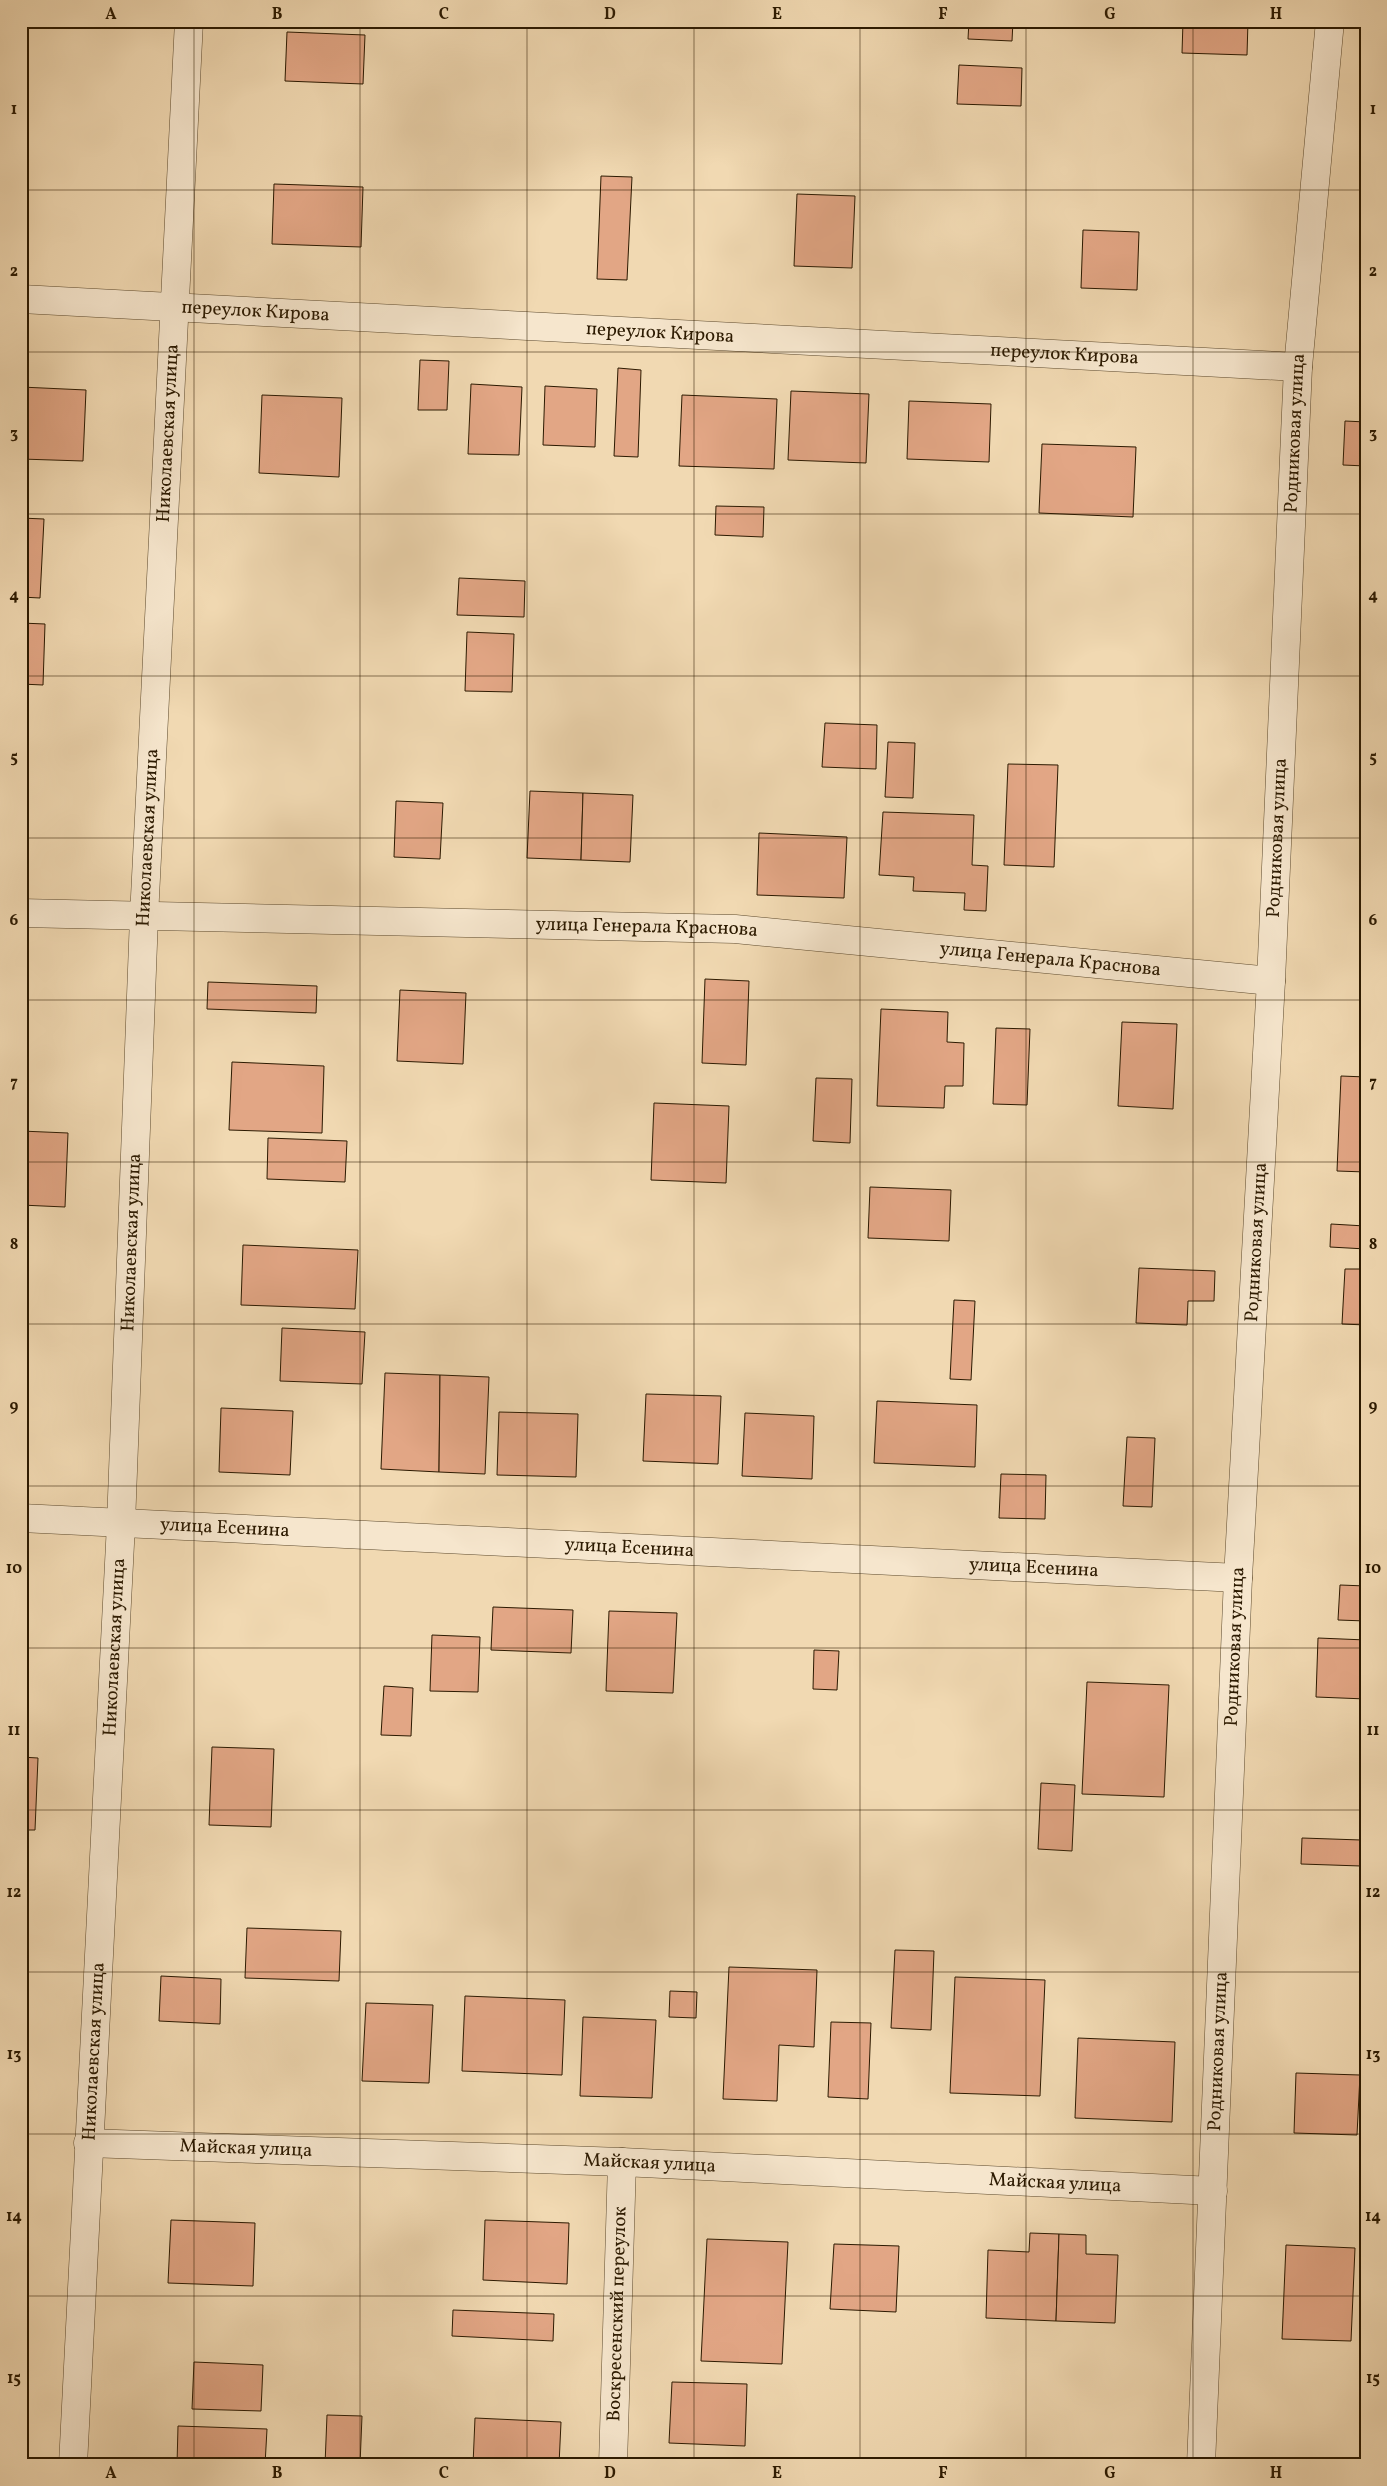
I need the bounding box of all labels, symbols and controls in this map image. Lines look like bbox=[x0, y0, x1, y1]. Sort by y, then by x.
text: A bbox=[105, 4, 117, 26]
text: B bbox=[272, 4, 283, 26]
text: C bbox=[439, 4, 449, 26]
text: D bbox=[604, 4, 616, 26]
text: E bbox=[772, 4, 782, 26]
text: F bbox=[938, 4, 948, 26]
text: G bbox=[1104, 4, 1116, 26]
text: H bbox=[1270, 4, 1282, 26]
text: 1 bbox=[11, 99, 17, 121]
text: 1 bbox=[1370, 99, 1376, 121]
text: 2 bbox=[10, 261, 18, 283]
text: 2 bbox=[1369, 261, 1377, 283]
street label: переулок Кирова bbox=[181, 295, 331, 328]
street label: переулок Кирова bbox=[585, 316, 735, 350]
street label: переулок Кирова bbox=[990, 338, 1139, 371]
street label: Николаевская улица bbox=[151, 343, 186, 523]
street label: Родниковая улица bbox=[1279, 352, 1312, 514]
text: 3 bbox=[10, 423, 18, 445]
text: 3 bbox=[1369, 423, 1377, 445]
text: 4 bbox=[9, 585, 19, 607]
text: 4 bbox=[1368, 585, 1378, 607]
text: 5 bbox=[10, 747, 18, 769]
text: 5 bbox=[1369, 747, 1377, 769]
street label: Николаевская улица bbox=[131, 748, 165, 927]
street label: Родниковая улица bbox=[1261, 757, 1294, 918]
text: 6 bbox=[10, 910, 19, 932]
text: 6 bbox=[1369, 910, 1378, 932]
street label: улица Генерала Краснова bbox=[535, 912, 759, 944]
street label: улица Генерала Краснова bbox=[938, 936, 1162, 983]
text: 7 bbox=[10, 1072, 18, 1094]
text: 7 bbox=[1369, 1072, 1377, 1094]
street label: Николаевская улица bbox=[115, 1153, 148, 1332]
street label: Родниковая улица bbox=[1239, 1162, 1274, 1323]
text: 8 bbox=[10, 1234, 18, 1256]
text: 8 bbox=[1369, 1234, 1377, 1256]
text: 9 bbox=[10, 1396, 19, 1418]
text: 9 bbox=[1369, 1396, 1378, 1418]
street label: улица Есенина bbox=[159, 1512, 290, 1544]
street label: улица Есенина bbox=[564, 1532, 695, 1564]
street label: улица Есенина bbox=[968, 1552, 1099, 1584]
street label: Николаевская улица bbox=[97, 1557, 132, 1737]
text: 10 bbox=[6, 1558, 22, 1580]
text: 10 bbox=[1365, 1558, 1381, 1580]
street label: Родниковая улица bbox=[1219, 1566, 1252, 1727]
text: 11 bbox=[8, 1720, 20, 1742]
text: 11 bbox=[1367, 1720, 1379, 1742]
text: 12 bbox=[7, 1882, 21, 1904]
text: 12 bbox=[1366, 1882, 1380, 1904]
street label: Николаевская улица bbox=[77, 1962, 112, 2141]
street label: Родниковая улица bbox=[1202, 1971, 1235, 2132]
text: 13 bbox=[7, 2044, 21, 2066]
text: 13 bbox=[1366, 2044, 1380, 2066]
street label: Майская улица bbox=[179, 2133, 313, 2164]
street label: Майская улица bbox=[583, 2148, 717, 2180]
street label: Майская улица bbox=[988, 2167, 1122, 2199]
text: 14 bbox=[6, 2206, 22, 2228]
street label: Воскресенский переулок bbox=[601, 2206, 634, 2422]
text: 14 bbox=[1365, 2206, 1381, 2228]
text: 15 bbox=[7, 2368, 21, 2390]
text: 15 bbox=[1366, 2368, 1380, 2390]
text: A bbox=[105, 2463, 117, 2485]
text: B bbox=[272, 2463, 283, 2485]
text: C bbox=[439, 2463, 449, 2485]
text: D bbox=[604, 2463, 616, 2485]
text: E bbox=[772, 2463, 782, 2485]
text: F bbox=[938, 2463, 948, 2485]
text: G bbox=[1104, 2463, 1116, 2485]
text: H bbox=[1270, 2463, 1282, 2485]

